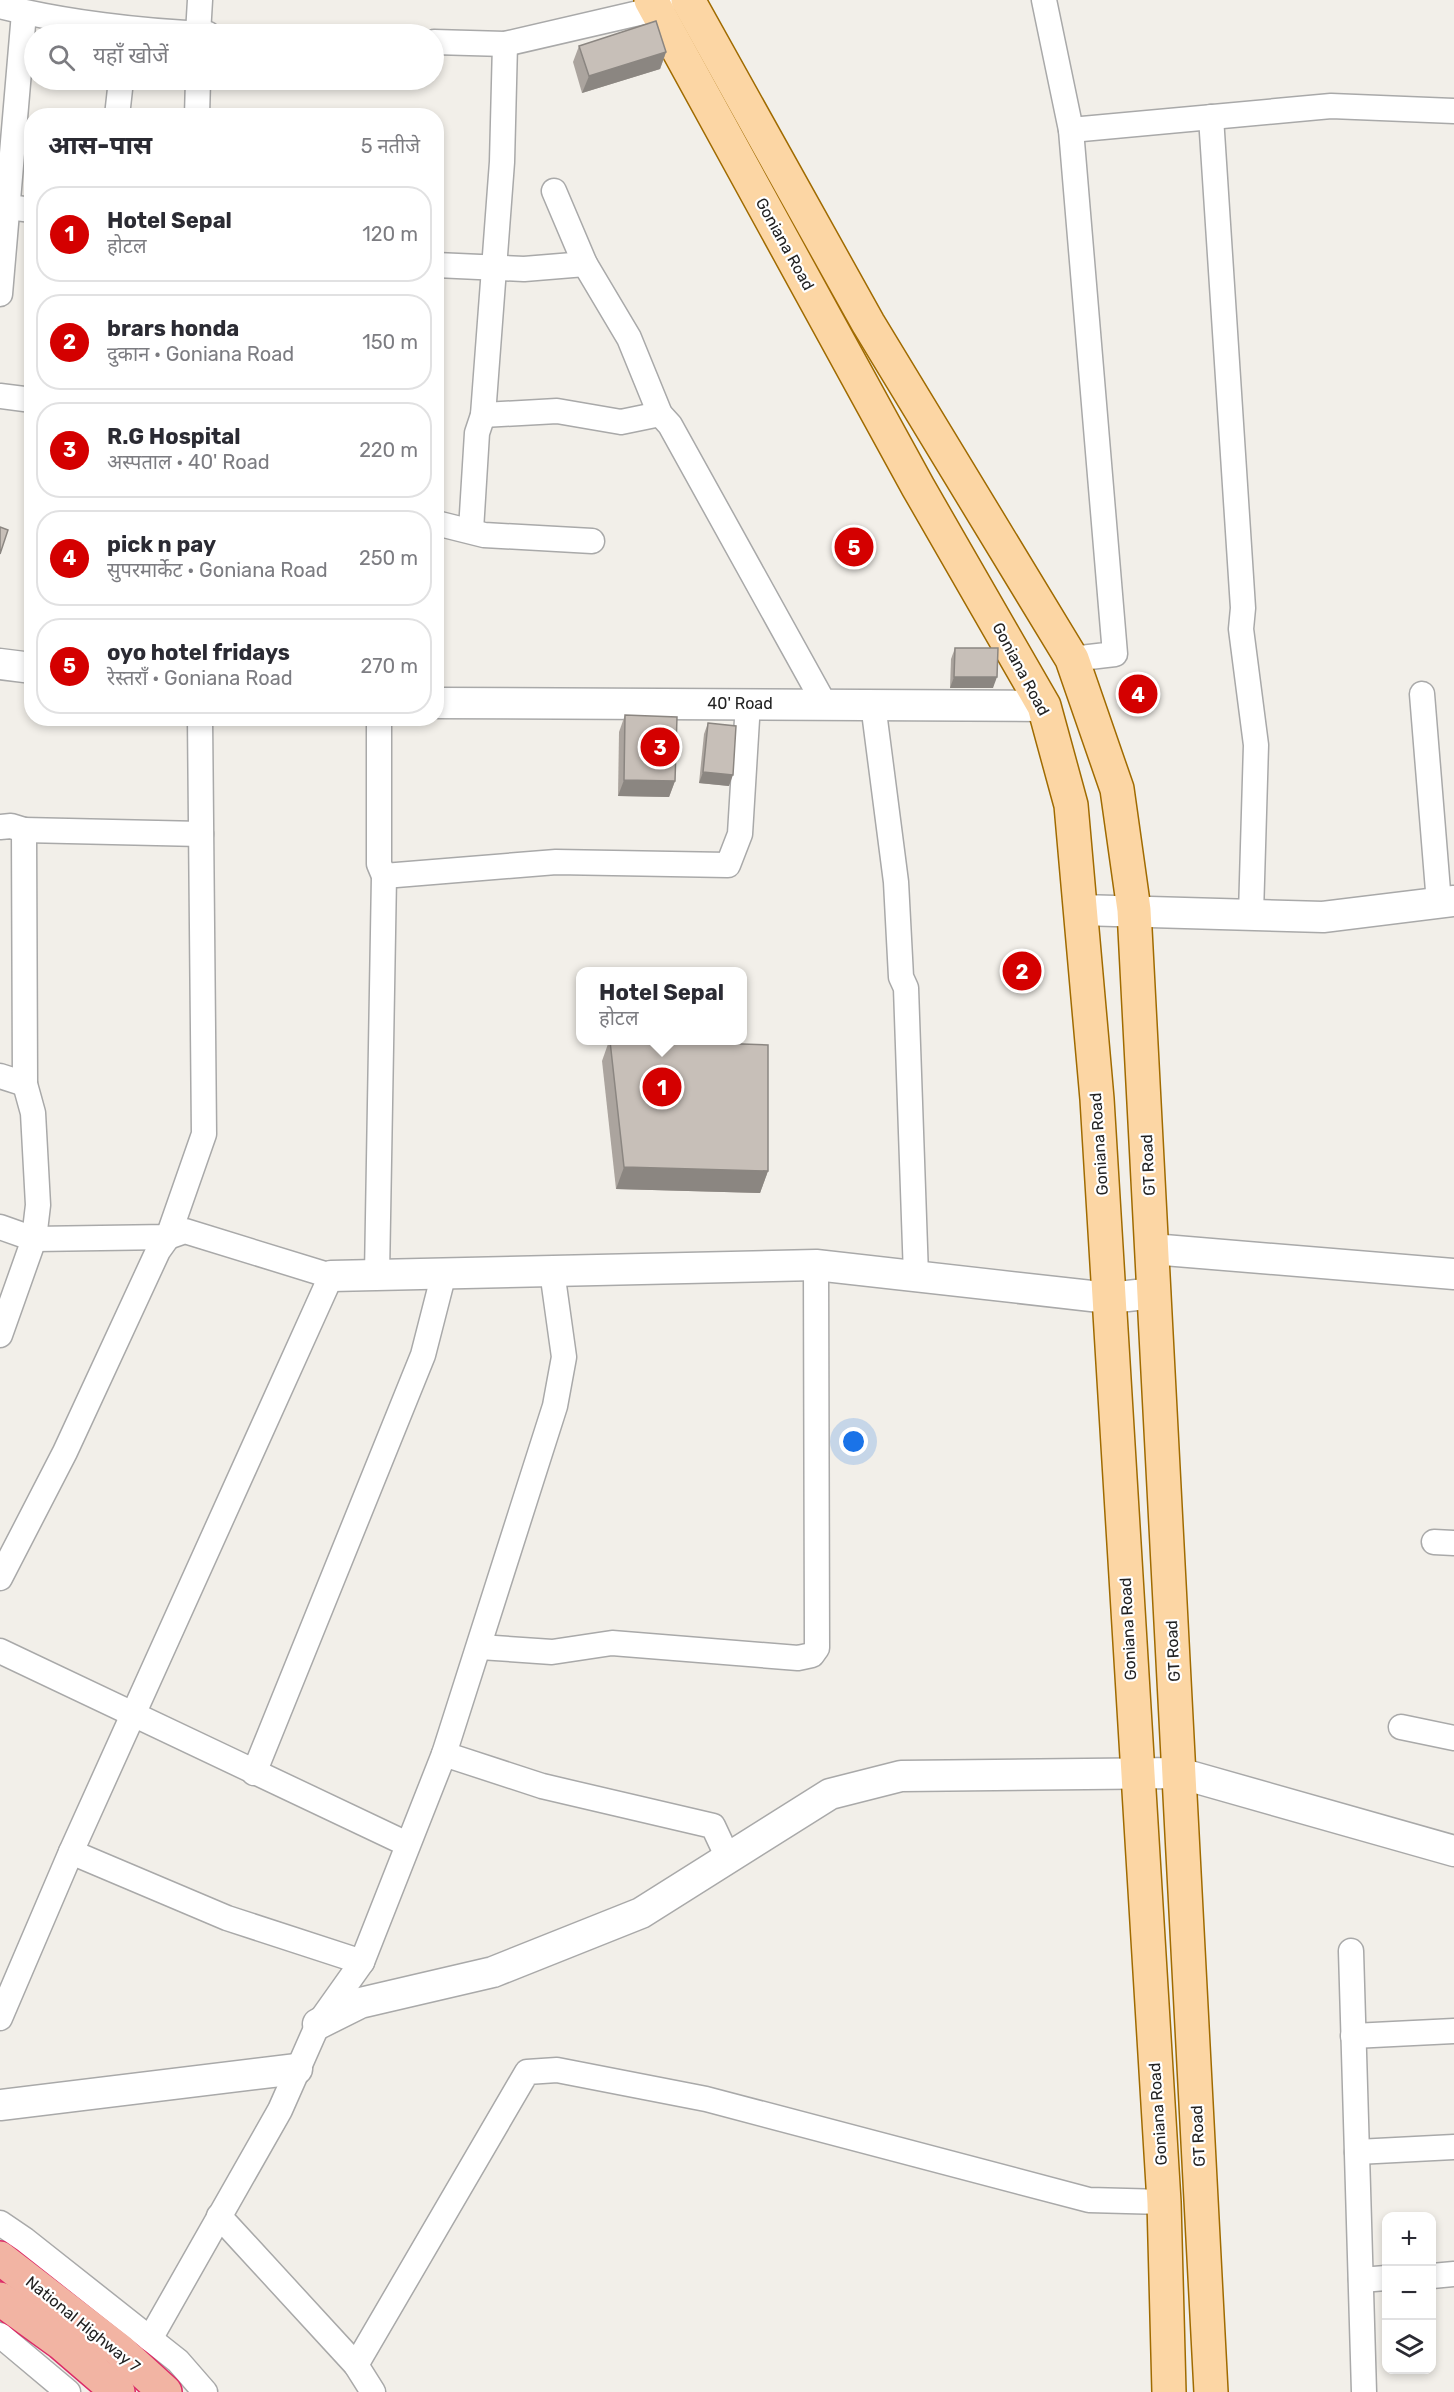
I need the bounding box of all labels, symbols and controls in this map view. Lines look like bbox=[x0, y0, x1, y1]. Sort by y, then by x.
search box bbox=[24, 24, 444, 90]
icon: search bbox=[45, 41, 78, 74]
text: यहाँ खोजें bbox=[93, 42, 169, 69]
text: आस-पास bbox=[48, 130, 152, 161]
text: 5 नतीजे bbox=[361, 134, 420, 158]
street label: Goniana Road bbox=[752, 194, 818, 294]
text: Hotel Sepal bbox=[107, 207, 232, 234]
text: 1 bbox=[65, 222, 74, 246]
text: 120 m bbox=[362, 222, 418, 246]
text: होटल bbox=[107, 234, 146, 258]
text: brars honda bbox=[107, 315, 239, 342]
text: 2 bbox=[63, 330, 76, 354]
text: 150 m bbox=[362, 330, 418, 354]
text: दुकान · Goniana Road bbox=[107, 342, 294, 366]
text: R.G Hospital bbox=[107, 423, 241, 450]
text: 3 bbox=[63, 438, 76, 462]
text: 220 m bbox=[359, 438, 418, 462]
text: अस्पताल · 40' Road bbox=[107, 450, 270, 474]
pin: 5 bbox=[834, 524, 874, 570]
text: pick n pay bbox=[107, 531, 216, 558]
text: 4 bbox=[63, 546, 76, 570]
text: 250 m bbox=[359, 546, 418, 570]
text: सुपरमार्केट · Goniana Road bbox=[107, 558, 328, 582]
street label: Goniana Road bbox=[988, 619, 1054, 719]
text: oyo hotel fridays bbox=[107, 639, 290, 666]
text: 5 bbox=[63, 654, 76, 678]
text: 270 m bbox=[361, 654, 418, 678]
text: रेस्तराँ · Goniana Road bbox=[107, 666, 293, 690]
pin: 4 bbox=[1118, 672, 1158, 716]
street label: 40' Road bbox=[707, 694, 773, 713]
pin: 3 bbox=[640, 724, 680, 770]
pin: 2 bbox=[1002, 948, 1042, 994]
popup bbox=[576, 967, 747, 1045]
text: Hotel Sepal bbox=[599, 979, 724, 1006]
text: होटल bbox=[599, 1006, 638, 1030]
pin: 1 bbox=[642, 1064, 682, 1110]
street label: Goniana Road bbox=[1086, 1092, 1112, 1196]
street label: GT Road bbox=[1137, 1134, 1159, 1196]
your location bbox=[839, 1427, 868, 1456]
street label: Goniana Road bbox=[1116, 1577, 1140, 1681]
street label: GT Road bbox=[1162, 1620, 1184, 1682]
street label: Goniana Road bbox=[1145, 2062, 1171, 2166]
street label: GT Road bbox=[1187, 2105, 1209, 2167]
map controls bbox=[1382, 2212, 1436, 2374]
button: + bbox=[1382, 2212, 1436, 2266]
button: − bbox=[1382, 2266, 1436, 2320]
street label: National Highway 7 bbox=[22, 2272, 144, 2376]
button: layers bbox=[1382, 2320, 1436, 2374]

